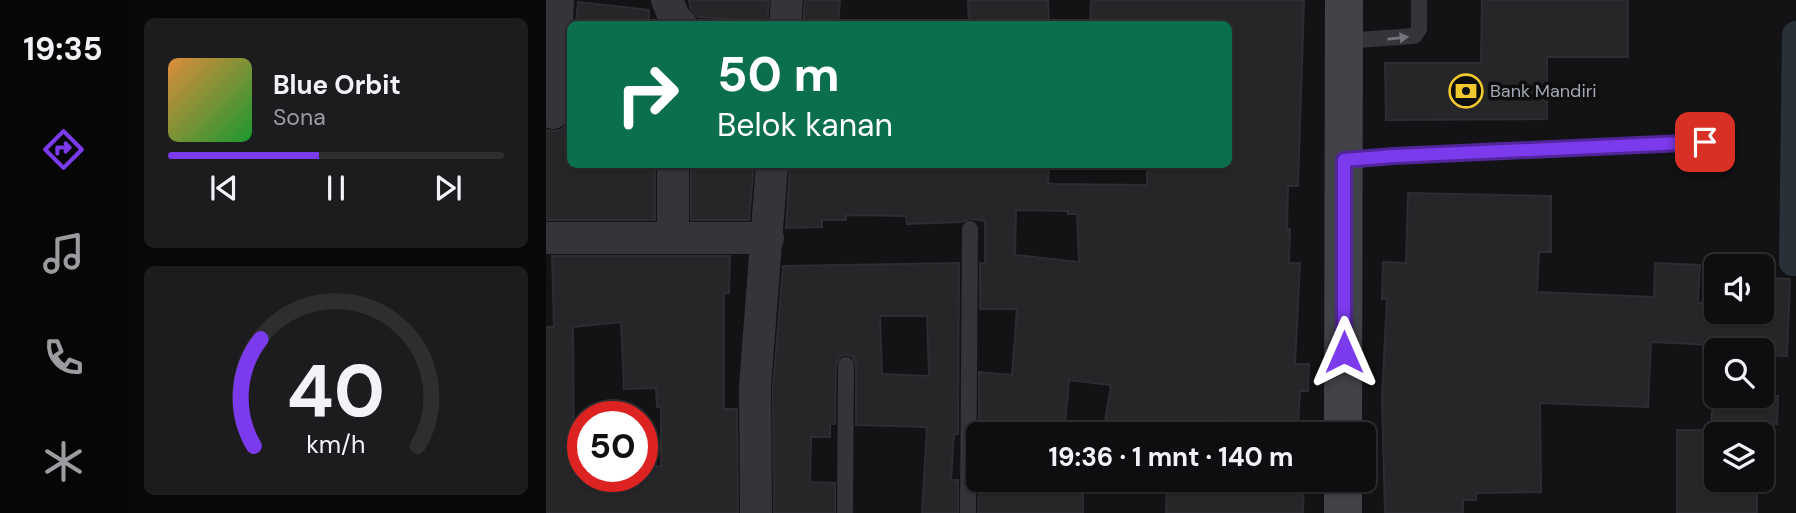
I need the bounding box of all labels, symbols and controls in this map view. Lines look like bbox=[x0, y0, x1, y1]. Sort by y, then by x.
text: 19:35 bbox=[23, 28, 103, 70]
one-way arrow bbox=[1388, 32, 1410, 43]
text: 50 m bbox=[717, 42, 840, 106]
icon: right bbox=[602, 49, 693, 140]
text: Blue Orbit bbox=[273, 68, 401, 102]
bank icon: Bank Mandiri bbox=[1447, 72, 1485, 110]
place label: Bank Mandiri bbox=[1490, 79, 1597, 103]
text: Sona bbox=[273, 102, 326, 132]
text: Belok kanan bbox=[717, 104, 893, 146]
pin bbox=[1675, 112, 1735, 172]
icon: arrive bbox=[1686, 123, 1724, 161]
icon: directions bbox=[39, 125, 88, 174]
icon: previous bbox=[205, 169, 243, 207]
icon: pause bbox=[317, 169, 355, 207]
icon: next bbox=[429, 169, 467, 207]
icon: music bbox=[39, 229, 88, 278]
map controls bbox=[1704, 254, 1774, 492]
button: sound bbox=[1704, 254, 1774, 324]
position arrow bbox=[1307, 315, 1381, 389]
icon: phone bbox=[39, 333, 88, 382]
button: search bbox=[1704, 338, 1774, 408]
text: 40 bbox=[287, 345, 385, 440]
speed limit sign: 50 bbox=[567, 401, 658, 492]
button: layers bbox=[1704, 422, 1774, 492]
text: km/h bbox=[306, 428, 366, 461]
icon: climate bbox=[39, 437, 88, 486]
text: 19:36 · 1 mnt · 140 m bbox=[1049, 440, 1293, 474]

